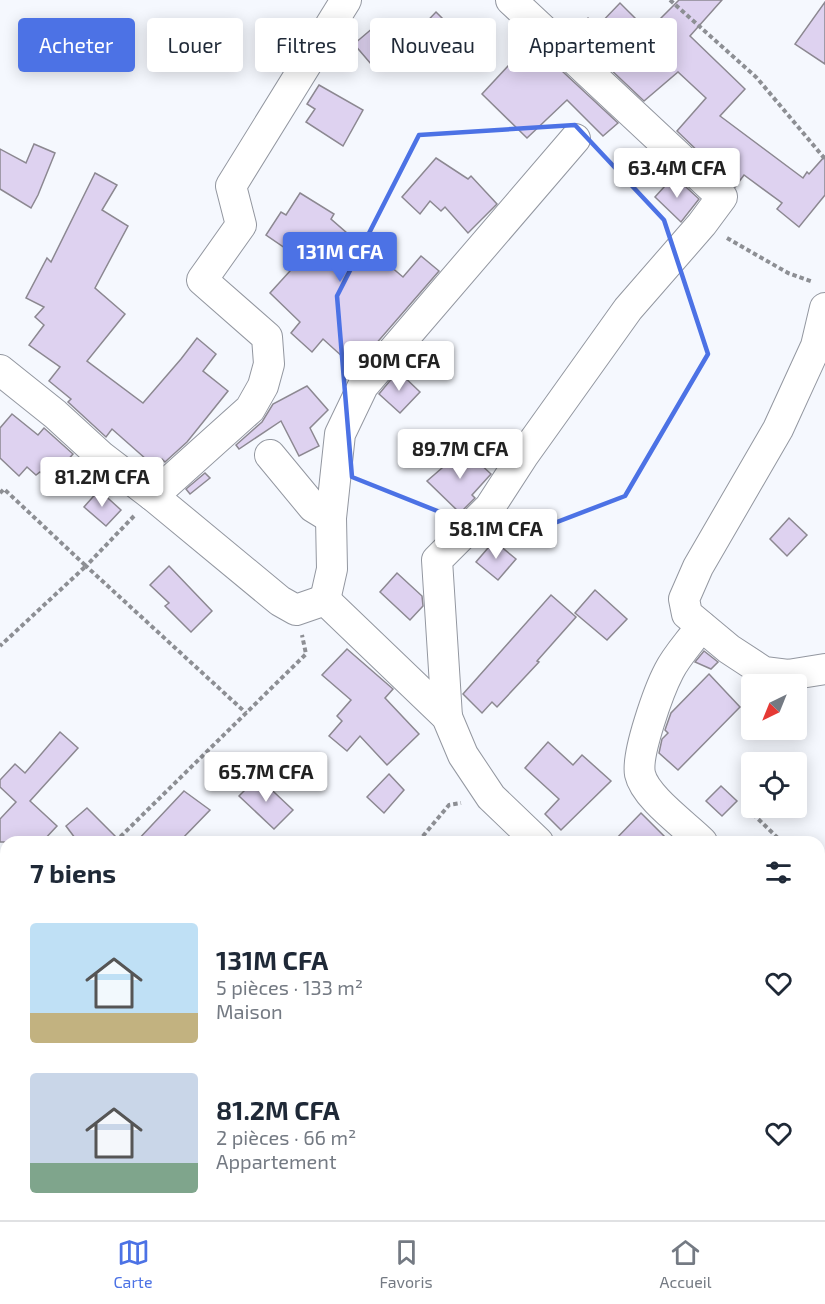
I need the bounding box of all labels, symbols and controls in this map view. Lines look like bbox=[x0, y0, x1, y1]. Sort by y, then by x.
chip: Acheter bbox=[18, 18, 135, 72]
chip: Louer bbox=[147, 18, 243, 72]
chip: Filtres bbox=[255, 18, 358, 72]
chip: Nouveau bbox=[370, 18, 496, 72]
chip: Appartement bbox=[508, 18, 677, 72]
pin: 63.4M CFA bbox=[608, 148, 746, 199]
text: 63.4M CFA bbox=[628, 155, 726, 179]
pin: 131M CFA bbox=[278, 232, 402, 283]
text: 131M CFA bbox=[297, 239, 383, 263]
pin: 90M CFA bbox=[344, 341, 454, 392]
text: 90M CFA bbox=[358, 348, 440, 372]
pin: 89.7M CFA bbox=[391, 429, 529, 480]
text: 89.7M CFA bbox=[412, 436, 508, 460]
pin: 81.2M CFA bbox=[33, 457, 171, 508]
text: 81.2M CFA bbox=[54, 464, 150, 488]
pin: 58.1M CFA bbox=[427, 509, 565, 560]
text: 58.1M CFA bbox=[449, 516, 543, 540]
north arrow bbox=[741, 674, 807, 740]
map controls bbox=[741, 674, 807, 818]
pin: 65.7M CFA bbox=[197, 752, 335, 803]
button: locate bbox=[741, 752, 807, 818]
text: 65.7M CFA bbox=[218, 759, 314, 783]
icon: filters bbox=[762, 856, 795, 889]
text: 7 biens bbox=[30, 857, 116, 888]
text: 131M CFA bbox=[216, 944, 328, 975]
icon: home bbox=[78, 947, 150, 1019]
icon: heart bbox=[762, 967, 795, 1000]
text: 5 pièces · 133 m² bbox=[216, 975, 363, 999]
text: Maison bbox=[216, 999, 283, 1023]
text: 81.2M CFA bbox=[216, 1094, 340, 1125]
icon: home bbox=[78, 1097, 150, 1169]
icon: heart bbox=[762, 1117, 795, 1150]
text: 2 pièces · 66 m² bbox=[216, 1125, 356, 1149]
text: Appartement bbox=[216, 1149, 337, 1173]
tab: Carte bbox=[114, 1236, 153, 1291]
tab: Favoris bbox=[380, 1236, 433, 1291]
tab: Accueil bbox=[660, 1236, 711, 1291]

